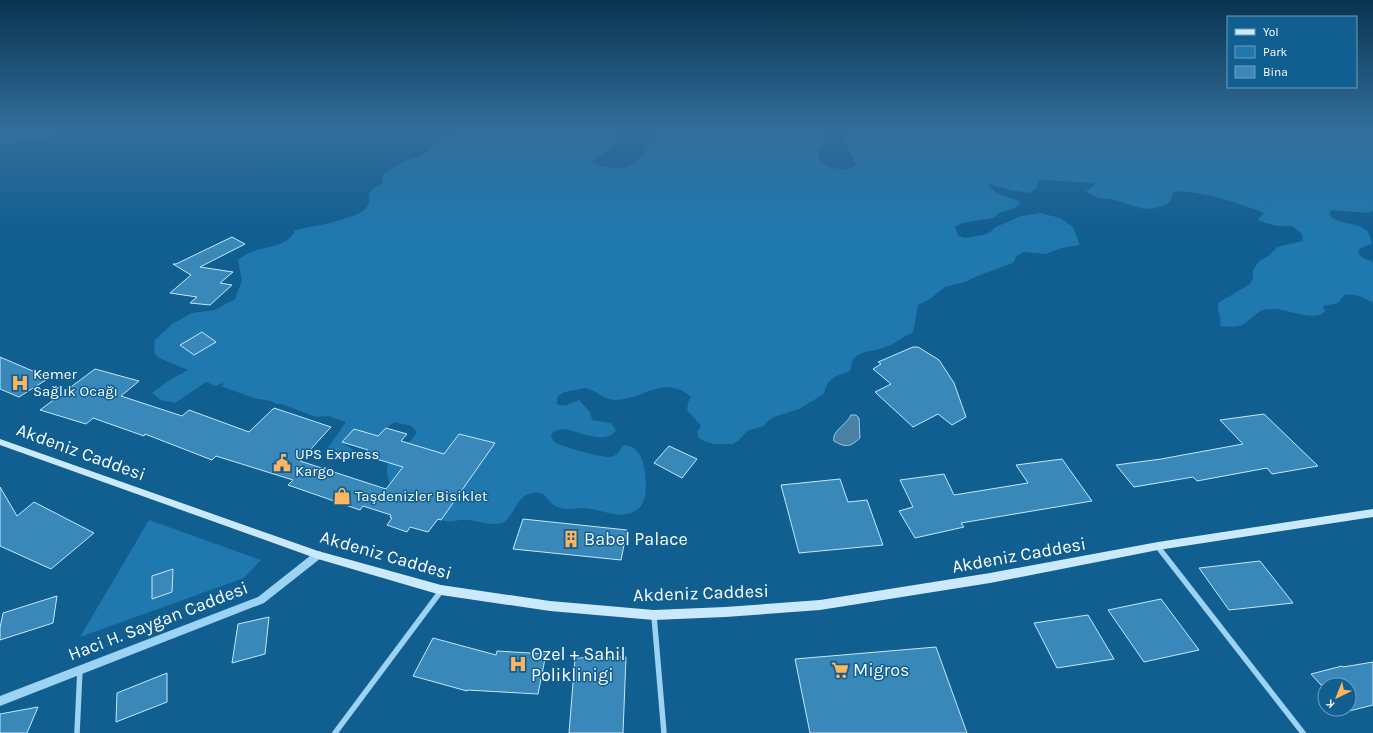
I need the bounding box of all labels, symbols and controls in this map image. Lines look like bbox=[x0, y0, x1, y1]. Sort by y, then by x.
legend bbox=[1227, 16, 1357, 88]
text: Yol bbox=[1263, 25, 1279, 39]
text: Park bbox=[1263, 45, 1288, 59]
text: Bina bbox=[1263, 65, 1288, 79]
place label: Kemer Sağlık Ocağı bbox=[33, 365, 118, 400]
hospital icon: Kemer Sağlık Ocağı bbox=[10, 373, 30, 393]
street label: Akdeniz Caddesi bbox=[13, 418, 149, 486]
place label: UPS Express Kargo bbox=[295, 445, 380, 480]
public building icon: UPS Express Kargo bbox=[272, 453, 292, 473]
shop icon: Taşdenizler Bisiklet bbox=[332, 486, 352, 506]
place label: Taşdenizler Bisiklet bbox=[355, 487, 488, 505]
street label: Akdeniz Caddesi bbox=[318, 526, 454, 584]
place label: Babel Palace bbox=[584, 528, 688, 550]
building icon: Babel Palace bbox=[561, 529, 581, 549]
street label: Akdeniz Caddesi bbox=[950, 532, 1088, 578]
street label: Haci H. Saygan Caddesi bbox=[65, 577, 251, 665]
street label: Akdeniz Caddesi bbox=[633, 580, 769, 606]
place label: Ozel + Sahil Poliklinigi bbox=[531, 643, 626, 686]
hospital icon: Ozel + Sahil Poliklinigi bbox=[508, 654, 528, 674]
place label: Migros bbox=[853, 659, 910, 681]
supermarket icon: Migros bbox=[830, 660, 850, 680]
north arrow bbox=[1317, 677, 1357, 717]
text: K bbox=[1323, 696, 1338, 711]

